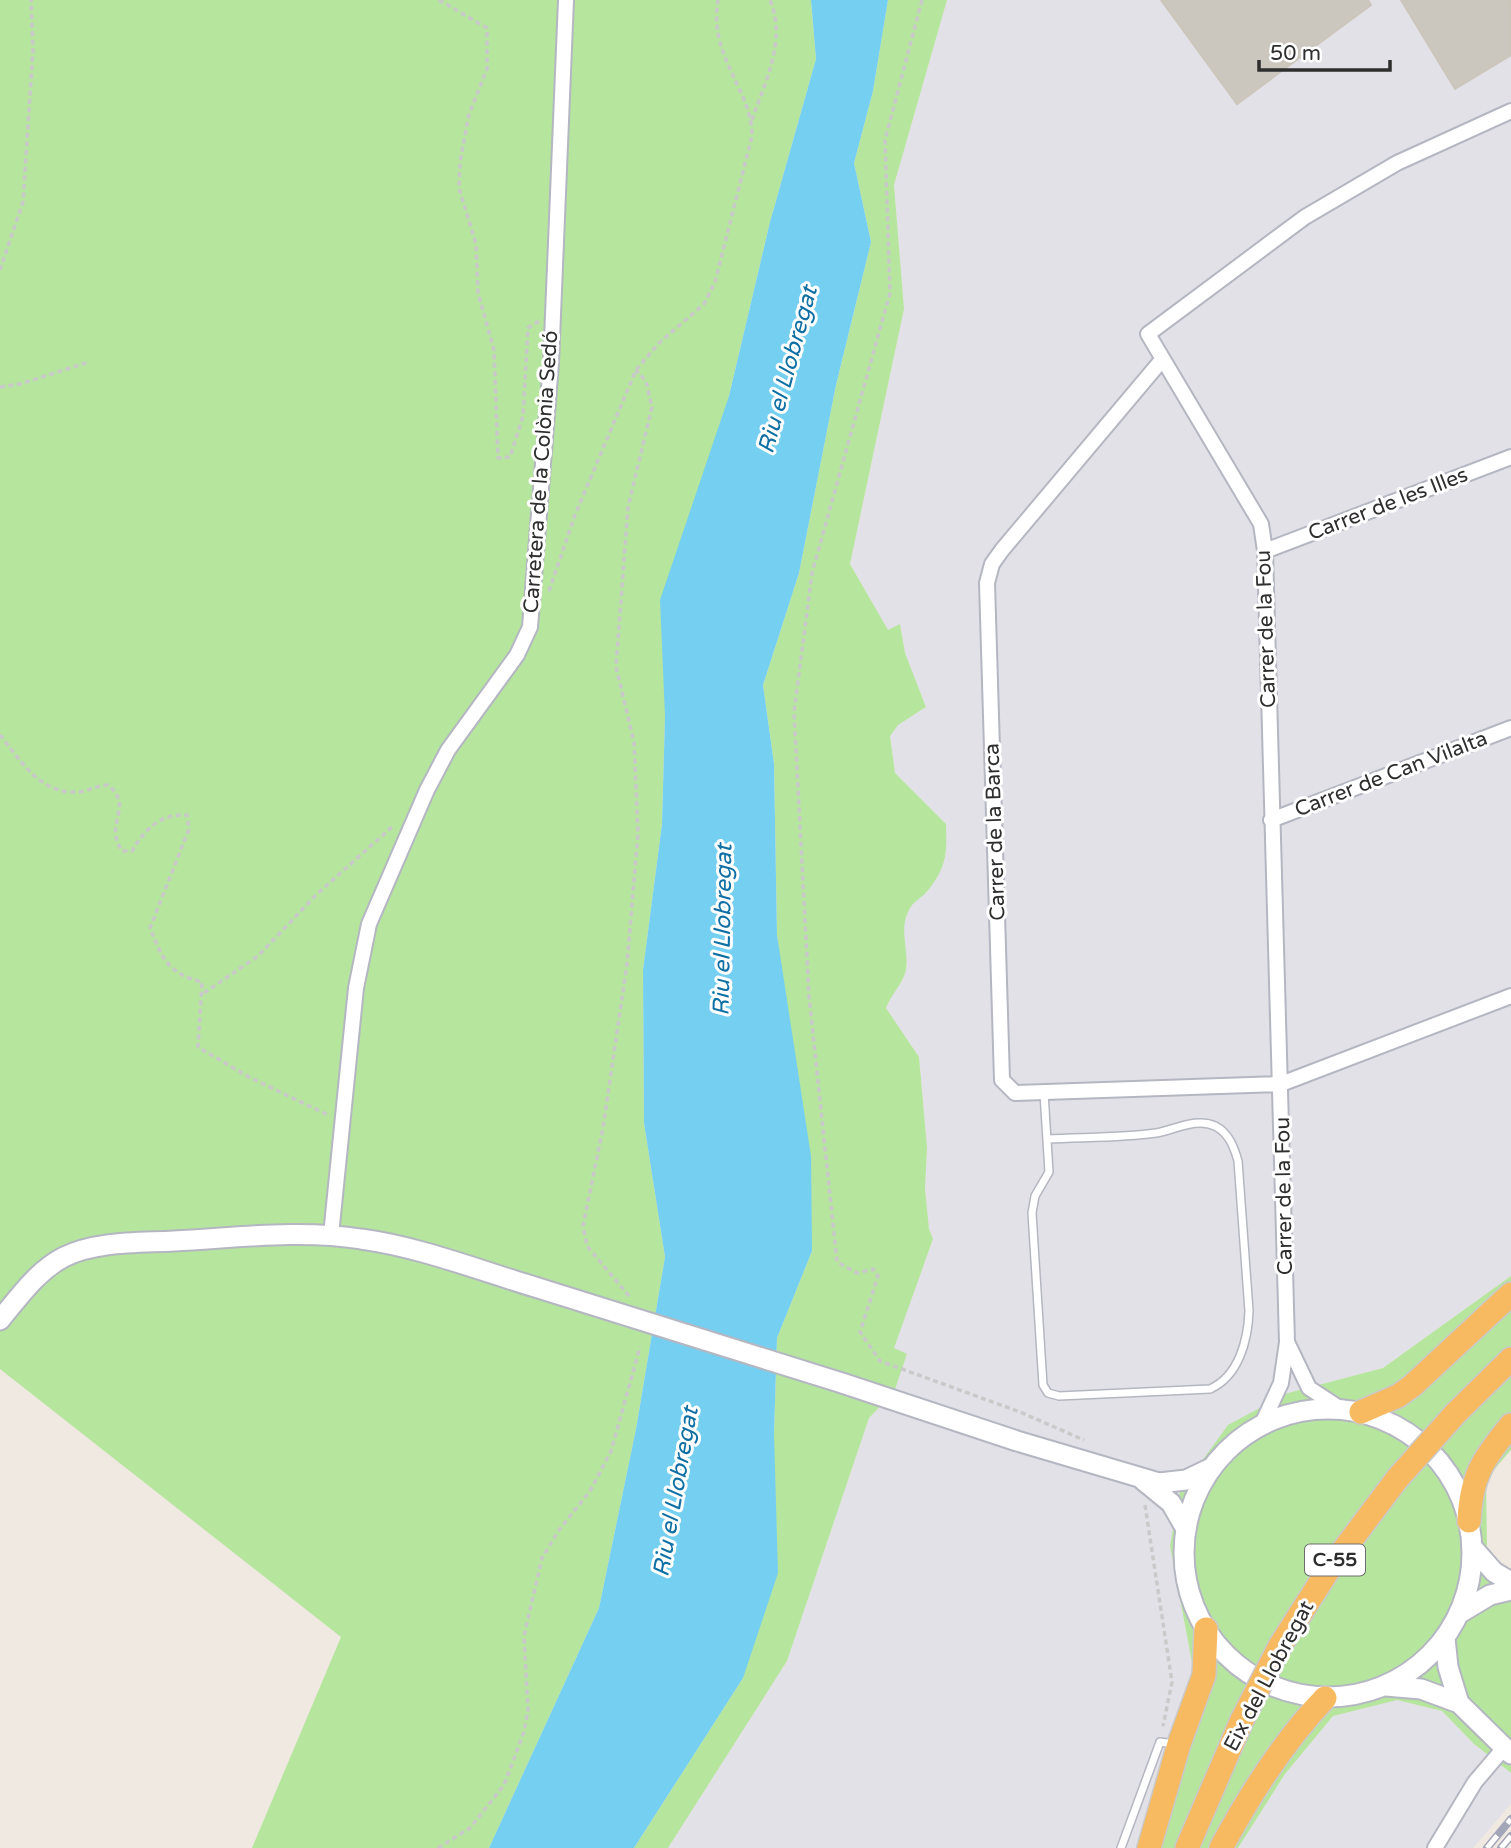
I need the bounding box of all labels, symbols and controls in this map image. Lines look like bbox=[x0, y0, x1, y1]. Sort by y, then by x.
scale bar bbox=[1259, 28, 1390, 72]
text: 50 m bbox=[1270, 41, 1321, 66]
water label: Riu el Llobregat bbox=[752, 281, 824, 457]
street label: Carretera de la Colònia Sedó bbox=[519, 330, 563, 614]
street label: Carrer de les Illes bbox=[1305, 462, 1471, 546]
street label: Carrer de la Fou bbox=[1251, 550, 1281, 708]
street label: Carrer de Can Vilalta bbox=[1291, 726, 1491, 822]
street label: Carrer de la Barca bbox=[979, 743, 1011, 921]
water label: Riu el Llobregat bbox=[708, 842, 739, 1016]
street label: Carrer de la Fou bbox=[1270, 1117, 1298, 1275]
water label: Riu el Llobregat bbox=[647, 1403, 705, 1579]
road number: C-55 bbox=[1305, 1544, 1365, 1576]
street label: Eix del Llobregat bbox=[1219, 1596, 1319, 1756]

